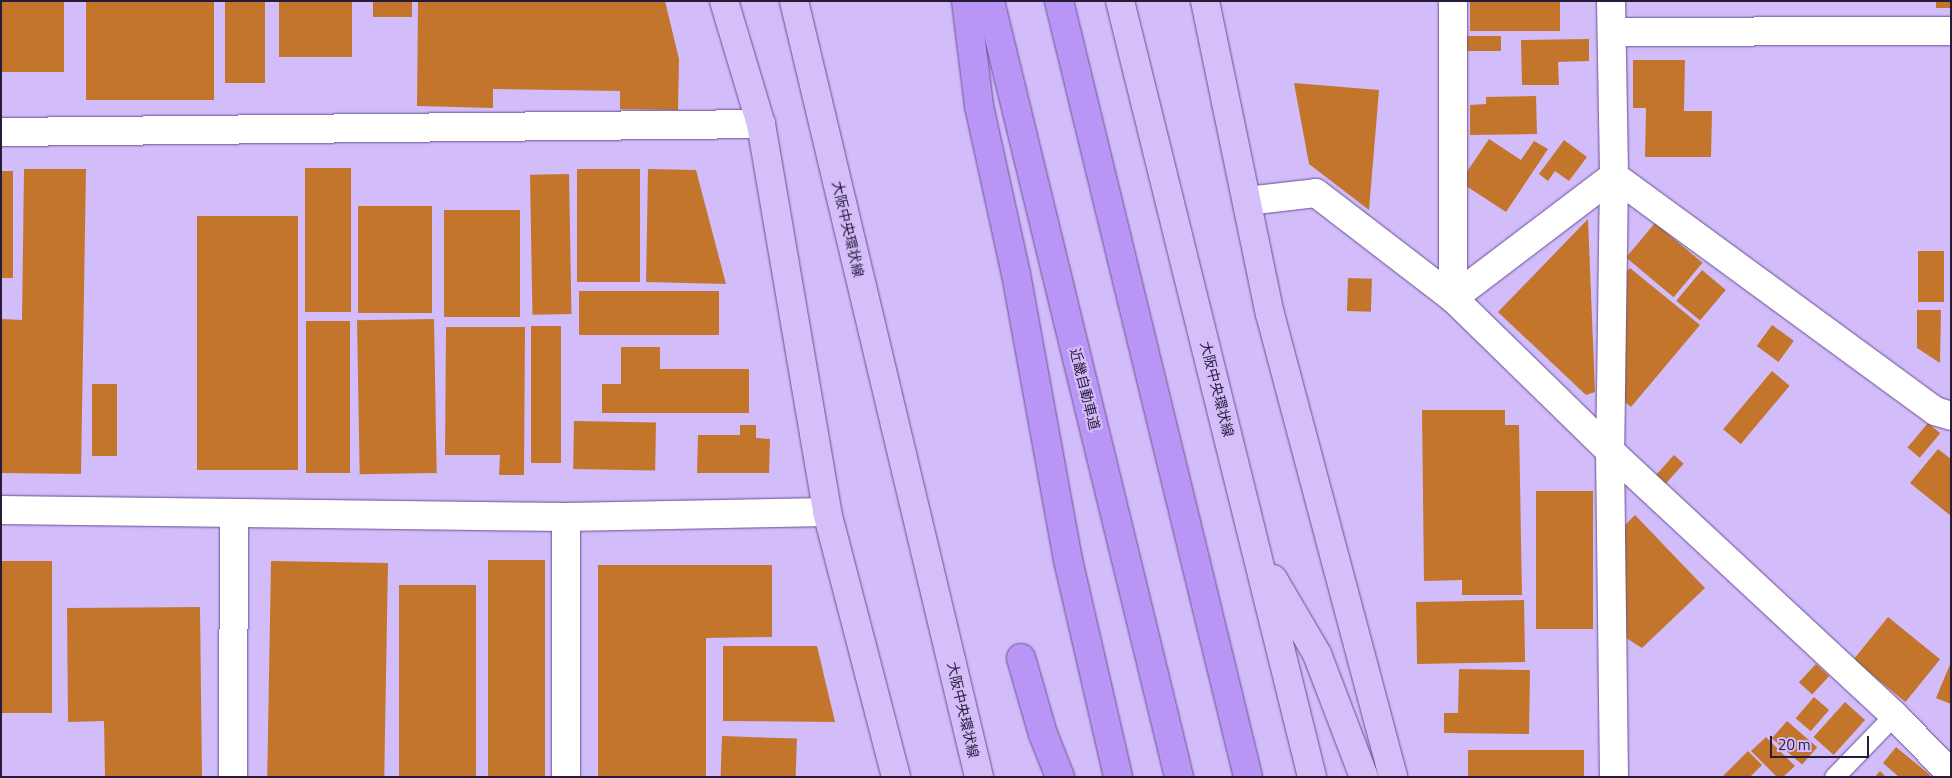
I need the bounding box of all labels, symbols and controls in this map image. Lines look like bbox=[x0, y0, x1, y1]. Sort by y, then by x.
street label: 大阪中央環状線 bbox=[829, 179, 867, 279]
street label: 大阪中央環状線 bbox=[1197, 339, 1237, 439]
street label: 近畿自動車道 bbox=[1067, 346, 1103, 432]
street label: 大阪中央環状線 bbox=[944, 660, 982, 760]
scale bar bbox=[1772, 726, 1871, 758]
text: 20 m bbox=[1778, 733, 1811, 756]

